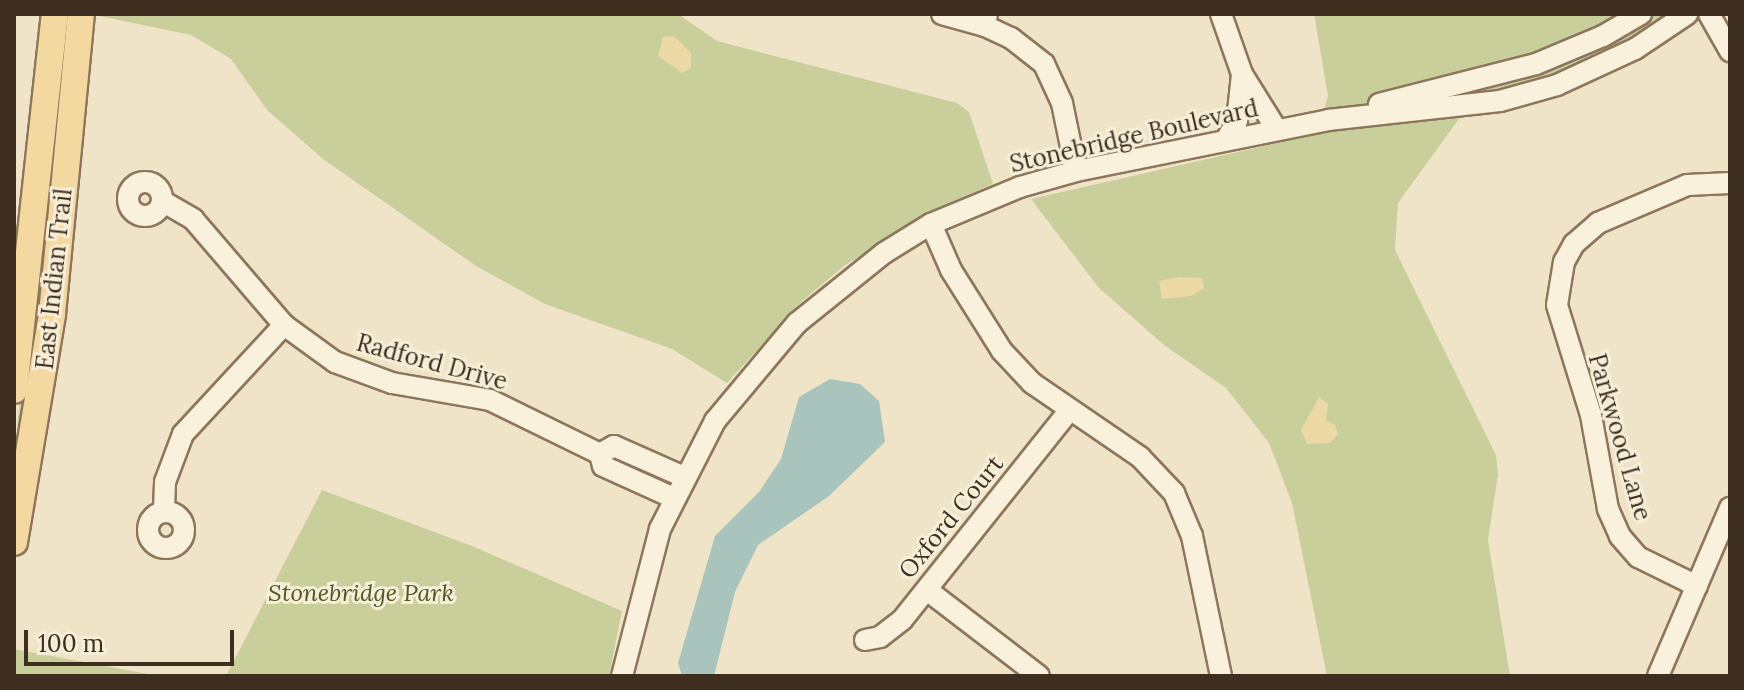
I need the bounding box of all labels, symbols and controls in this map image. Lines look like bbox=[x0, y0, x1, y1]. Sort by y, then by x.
street label: Stonebridge Boulevard bbox=[1007, 93, 1261, 179]
street label: East Indian Trail bbox=[30, 187, 78, 371]
street label: Radford Drive bbox=[354, 328, 510, 396]
street label: Parkwood Lane bbox=[1582, 350, 1658, 524]
street label: Oxford Court bbox=[893, 450, 1009, 584]
park label: Stonebridge Park bbox=[268, 579, 454, 607]
scale bar bbox=[28, 614, 238, 664]
text: 100 m bbox=[38, 628, 104, 659]

